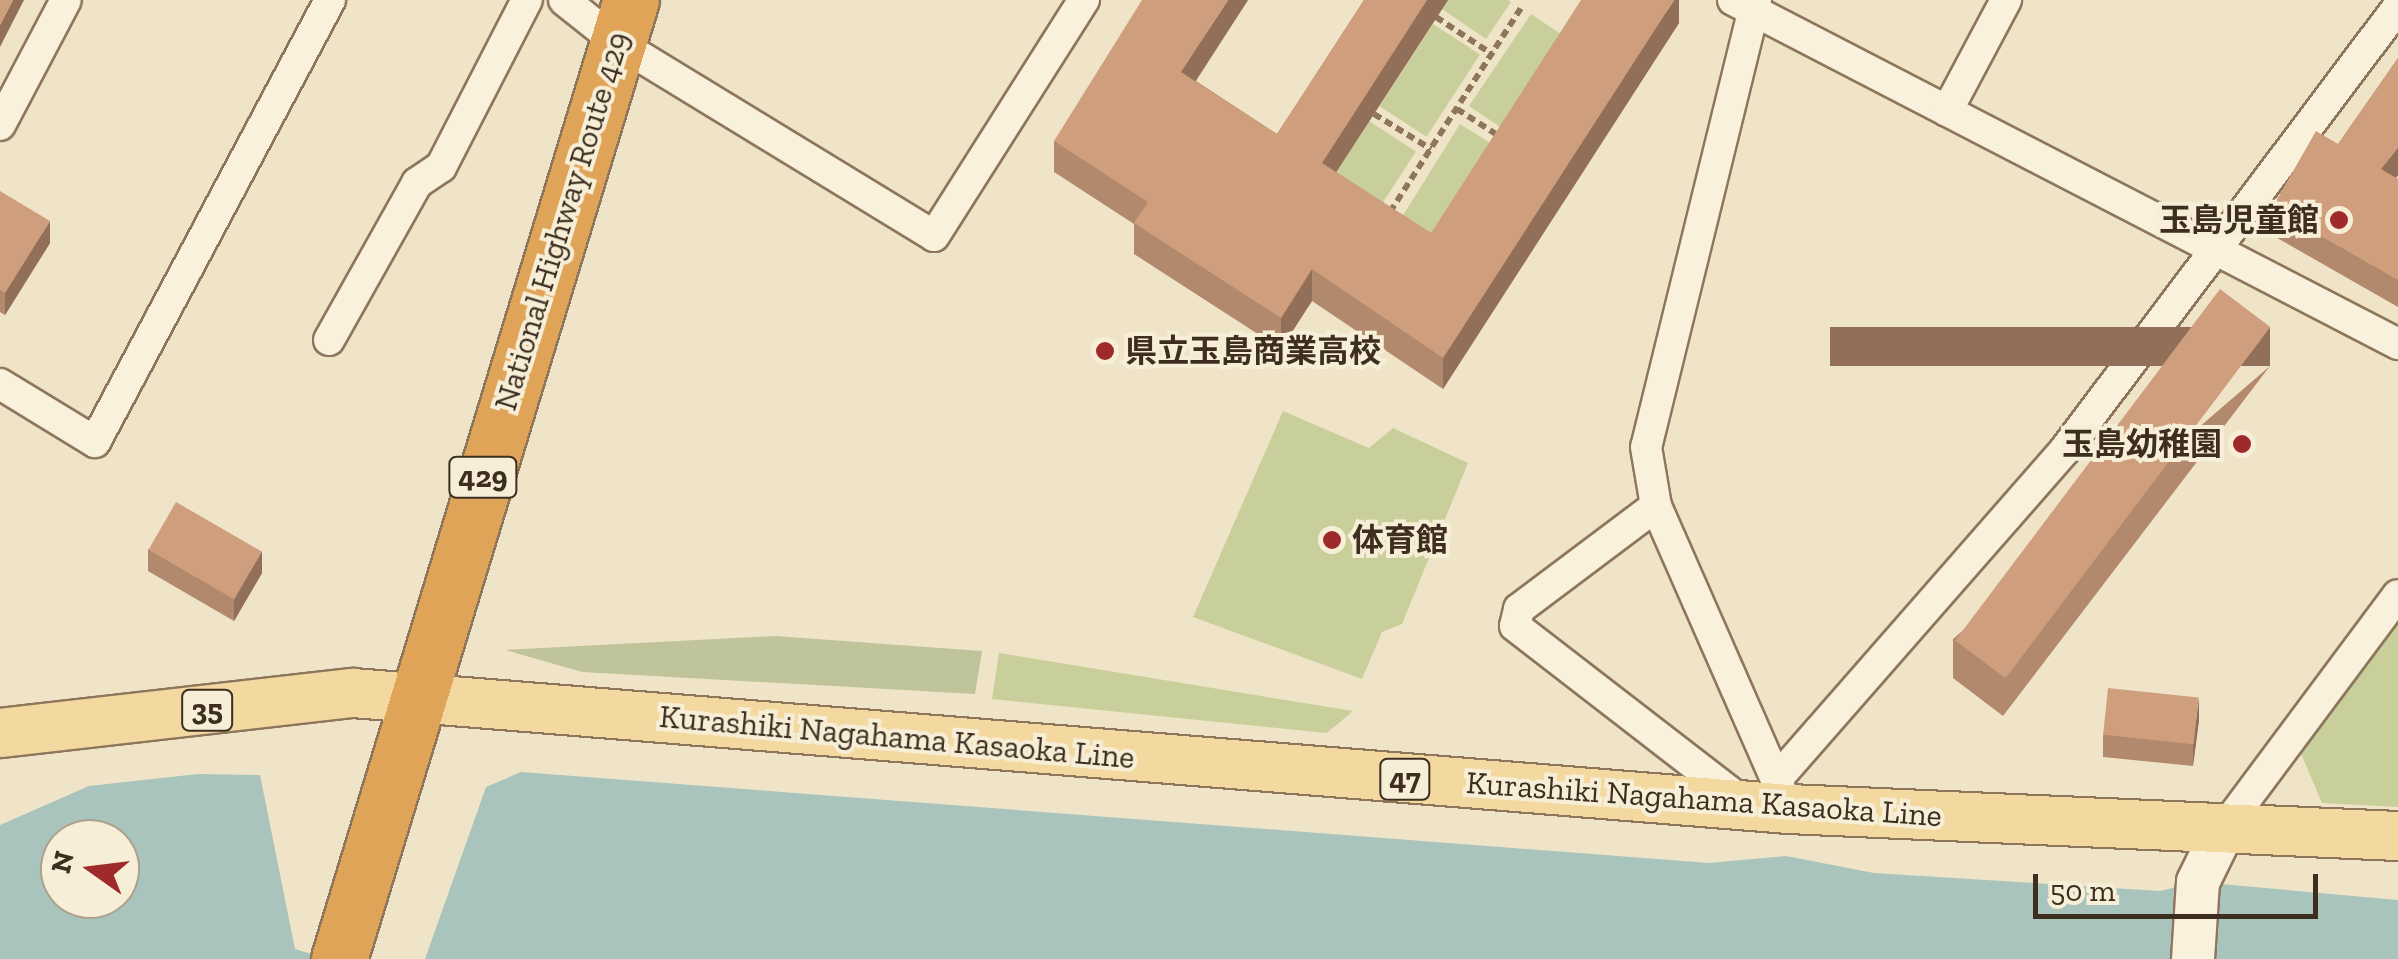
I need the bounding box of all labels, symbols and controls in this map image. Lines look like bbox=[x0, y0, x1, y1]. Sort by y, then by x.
street label: National Highway Route 429 bbox=[486, 27, 638, 415]
place label: 玉島児童館 bbox=[2159, 201, 2319, 239]
marker: 玉島児童館 bbox=[2328, 209, 2350, 231]
place label: 県立玉島商業高校 bbox=[1125, 332, 1381, 370]
marker: 県立玉島商業高校 bbox=[1094, 340, 1116, 362]
place label: 玉島幼稚園 bbox=[2062, 425, 2222, 463]
marker: 玉島幼稚園 bbox=[2231, 433, 2253, 455]
road number: 429 bbox=[448, 452, 518, 502]
place label: 体育館 bbox=[1352, 521, 1448, 559]
marker: 体育館 bbox=[1321, 529, 1343, 551]
road number: 35 bbox=[180, 685, 234, 735]
street label: Kurashiki Nagahama Kasaoka Line bbox=[658, 697, 1136, 777]
road number: 47 bbox=[1378, 754, 1432, 804]
street label: Kurashiki Nagahama Kasaoka Line bbox=[1465, 763, 1943, 835]
north arrow bbox=[40, 819, 140, 919]
text: N bbox=[44, 848, 81, 876]
scale bar bbox=[2038, 854, 2323, 916]
text: 50 m bbox=[2050, 873, 2115, 909]

